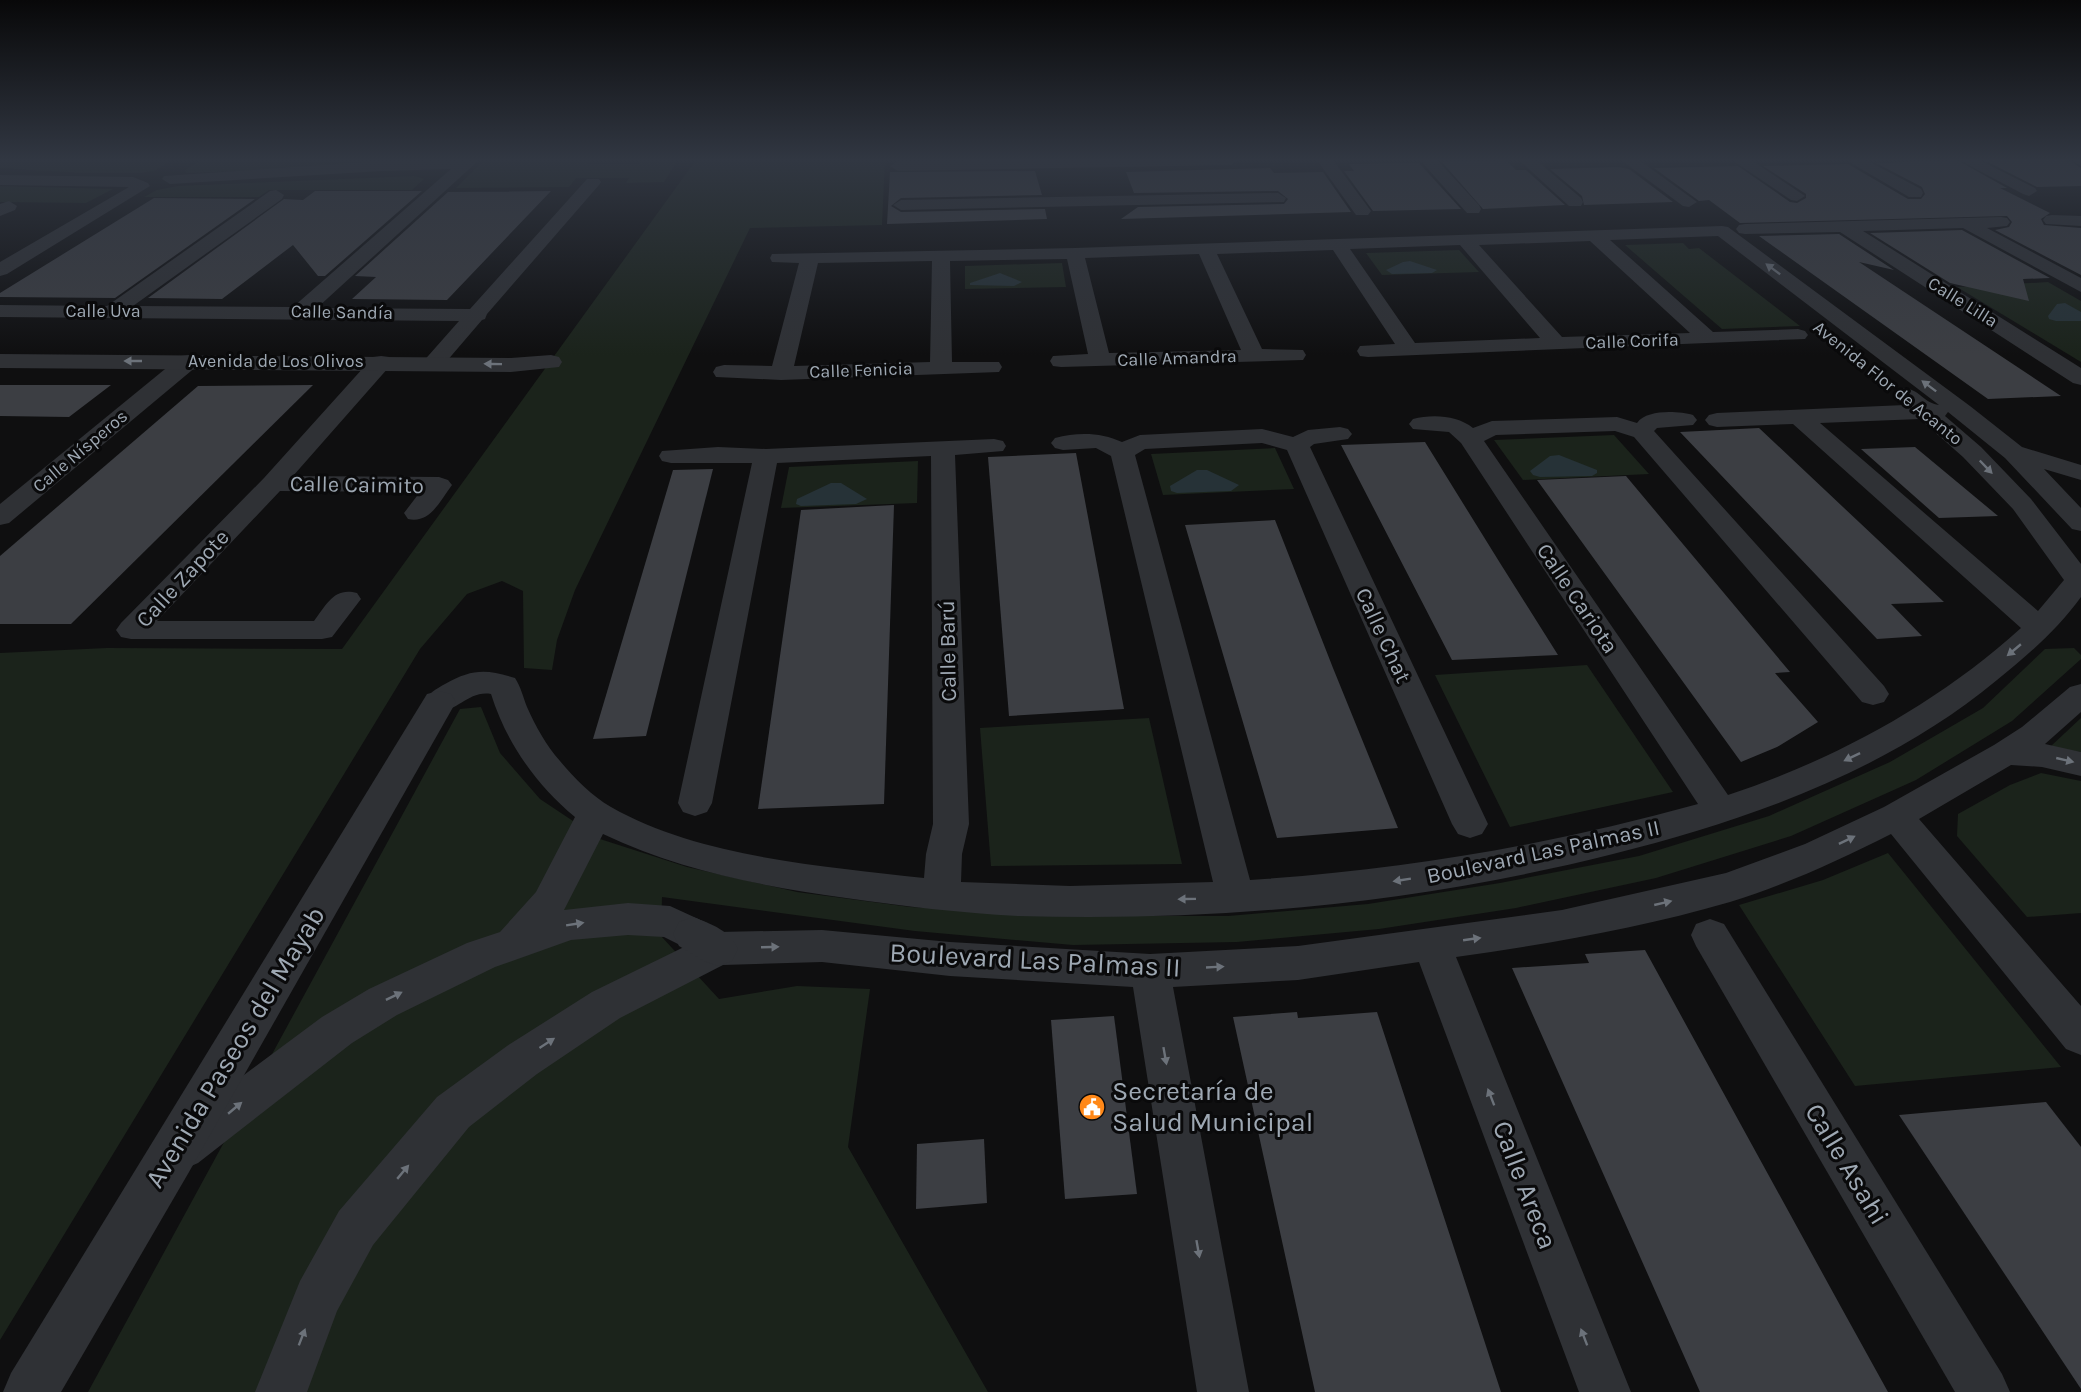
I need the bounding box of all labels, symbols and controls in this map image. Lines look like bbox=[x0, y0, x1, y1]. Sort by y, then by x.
one-way arrow bbox=[1765, 263, 1781, 275]
street label: Calle Lilla bbox=[1924, 272, 2002, 332]
street label: Calle Uva bbox=[65, 300, 141, 322]
street label: Calle Sandía bbox=[291, 300, 393, 324]
street label: Avenida Flor de Acanto bbox=[1809, 316, 1967, 450]
street label: Calle Corifa bbox=[1585, 328, 1679, 354]
street label: Calle Amandra bbox=[1117, 345, 1237, 371]
street label: Avenida de Los Olivos bbox=[188, 350, 364, 372]
one-way arrow bbox=[124, 356, 143, 366]
street label: Calle Fenicia bbox=[809, 357, 913, 383]
one-way arrow bbox=[483, 360, 502, 369]
one-way arrow bbox=[1921, 381, 1936, 393]
street label: Calle Nísperos bbox=[28, 405, 132, 497]
one-way arrow bbox=[1979, 459, 1993, 473]
street label: Calle Caimito bbox=[290, 471, 424, 499]
street label: Calle Zapote bbox=[131, 524, 235, 633]
street label: Calle Cariota bbox=[1531, 539, 1623, 658]
street label: Calle Chat bbox=[1350, 584, 1416, 687]
street label: Calle Barú bbox=[934, 600, 962, 702]
one-way arrow bbox=[2006, 644, 2022, 657]
one-way arrow bbox=[1843, 752, 1860, 762]
one-way arrow bbox=[2055, 755, 2074, 765]
street label: Boulevard Las Palmas II bbox=[1424, 815, 1662, 889]
one-way arrow bbox=[1838, 835, 1855, 844]
one-way arrow bbox=[1392, 876, 1411, 885]
one-way arrow bbox=[1178, 895, 1197, 904]
one-way arrow bbox=[1654, 897, 1672, 907]
street label: Avenida Paseos del Mayab bbox=[138, 901, 332, 1193]
one-way arrow bbox=[565, 920, 584, 929]
one-way arrow bbox=[1462, 935, 1481, 944]
street label: Boulevard Las Palmas II bbox=[889, 936, 1181, 984]
one-way arrow bbox=[761, 943, 780, 952]
one-way arrow bbox=[1206, 963, 1225, 972]
one-way arrow bbox=[386, 992, 403, 1001]
one-way arrow bbox=[539, 1038, 555, 1049]
one-way arrow bbox=[1161, 1047, 1170, 1066]
place label: Secretaría de Salud Municipal bbox=[1112, 1075, 1313, 1138]
one-way arrow bbox=[1485, 1088, 1495, 1106]
public building icon: Secretaría de Salud Municipal bbox=[1077, 1092, 1107, 1122]
street label: Calle Asahi bbox=[1798, 1098, 1896, 1230]
one-way arrow bbox=[227, 1102, 242, 1115]
street label: Calle Areca bbox=[1486, 1116, 1564, 1254]
one-way arrow bbox=[396, 1165, 409, 1180]
one-way arrow bbox=[1194, 1239, 1203, 1258]
one-way arrow bbox=[297, 1328, 307, 1346]
one-way arrow bbox=[1578, 1328, 1588, 1346]

